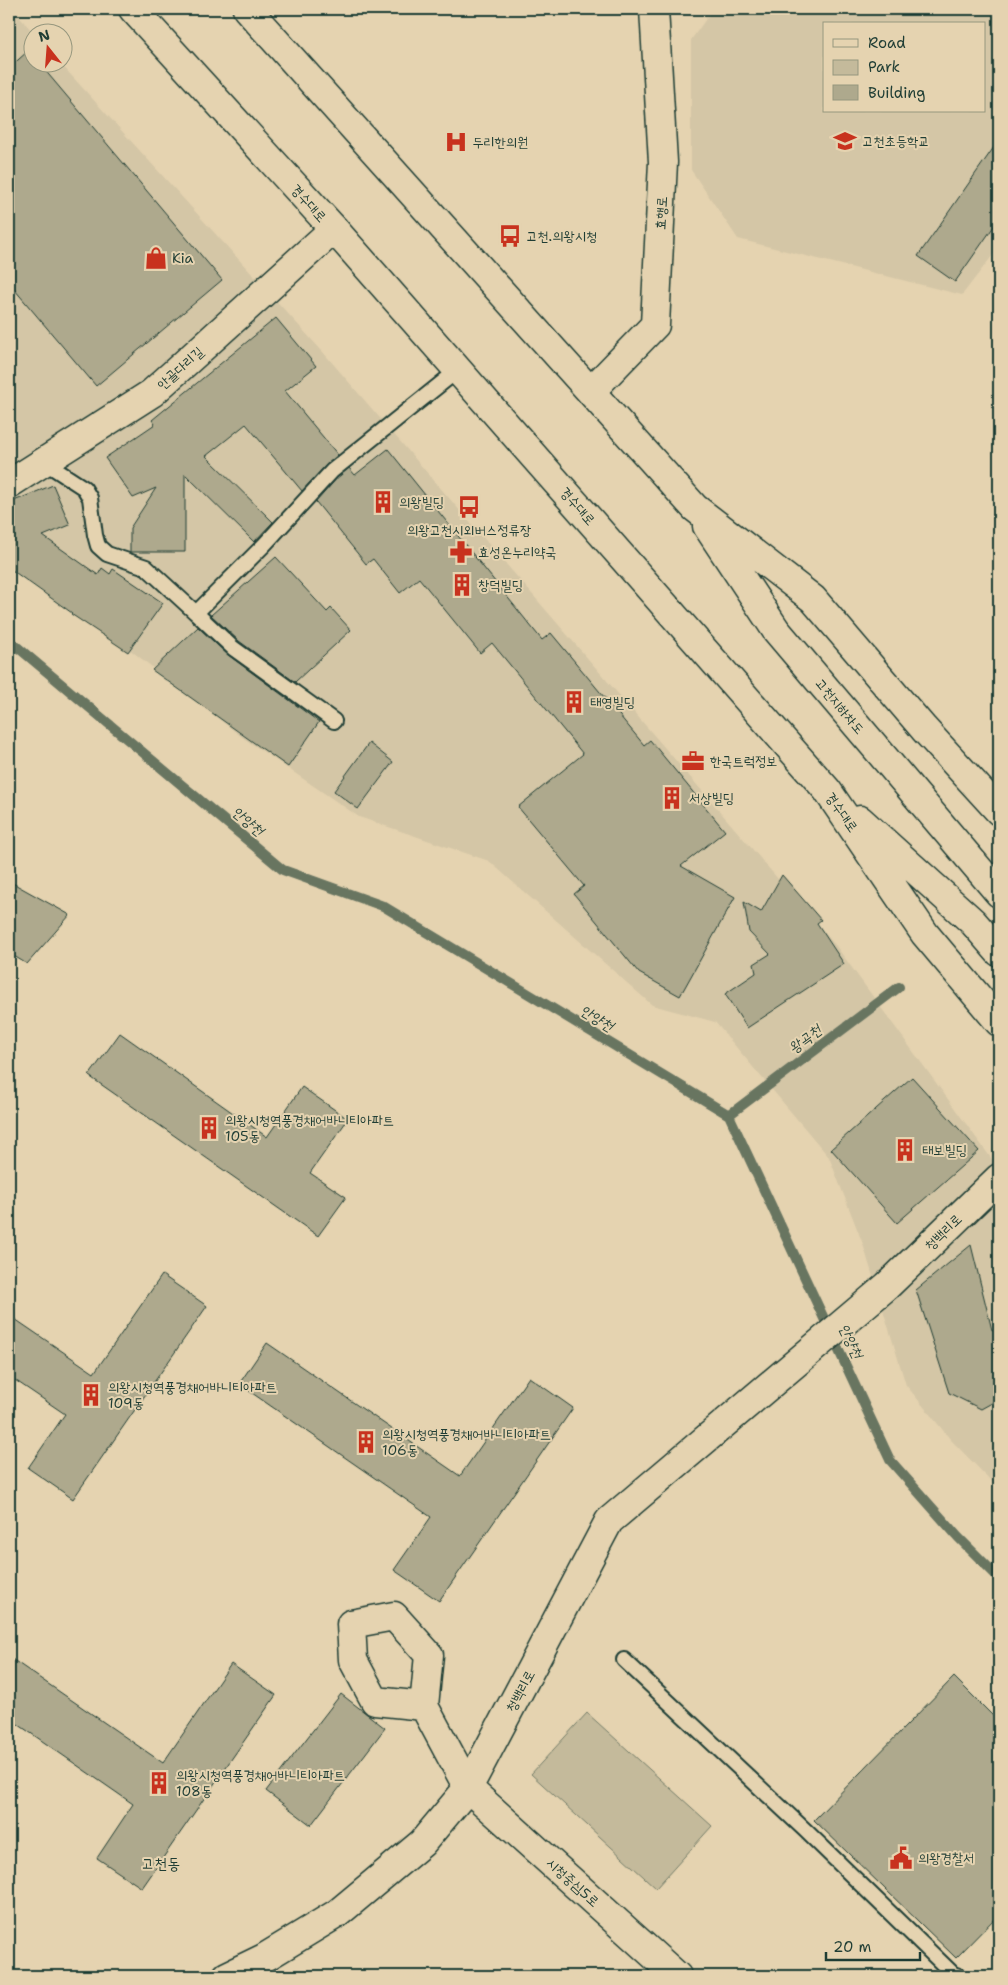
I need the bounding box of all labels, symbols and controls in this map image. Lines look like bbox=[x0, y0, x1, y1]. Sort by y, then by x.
north arrow bbox=[22, 22, 72, 72]
legend bbox=[823, 22, 986, 112]
text: N bbox=[36, 25, 52, 46]
text: Road bbox=[868, 33, 906, 53]
text: Park bbox=[868, 57, 900, 77]
text: Building bbox=[868, 83, 925, 103]
school or university icon: 고천초등학교 bbox=[832, 128, 858, 154]
hospital icon: 두리한의원 bbox=[443, 129, 469, 155]
place label: 고천초등학교 bbox=[862, 132, 930, 150]
place label: 두리한의원 bbox=[472, 133, 528, 151]
street label: 경수대로 bbox=[287, 180, 331, 226]
street label: 효행로 bbox=[651, 196, 671, 230]
bus stop icon: 고천.의왕시청 bbox=[497, 223, 523, 249]
place label: 고천.의왕시청 bbox=[526, 227, 597, 245]
shop icon: Kia bbox=[143, 245, 169, 271]
place label: Kia bbox=[172, 249, 194, 267]
street label: 안골다리길 bbox=[153, 342, 207, 394]
street label: 경수대로 bbox=[556, 483, 600, 529]
building icon: 의왕빌딩 bbox=[370, 489, 396, 515]
place label: 의왕빌딩 bbox=[399, 493, 444, 511]
bus stop icon: 의왕고천시외버스정류장 bbox=[456, 494, 482, 520]
place label: 의왕고천시외버스정류장 bbox=[407, 521, 532, 539]
pharmacy icon: 효성온누리약국 bbox=[448, 539, 474, 565]
place label: 효성온누리약국 bbox=[478, 543, 557, 561]
building icon: 창덕빌딩 bbox=[449, 572, 475, 598]
place label: 창덕빌딩 bbox=[478, 576, 523, 594]
street label: 고천지하차도 bbox=[811, 674, 869, 738]
building icon: 태영빌딩 bbox=[561, 689, 587, 715]
place label: 태영빌딩 bbox=[590, 693, 635, 711]
office icon: 한국트럭정보 bbox=[680, 748, 706, 774]
place label: 한국트럭정보 bbox=[710, 752, 778, 770]
building icon: 서상빌딩 bbox=[659, 785, 685, 811]
street label: 경수대로 bbox=[822, 788, 862, 836]
place label: 서상빌딩 bbox=[689, 789, 734, 807]
water label: 안양천 bbox=[228, 802, 270, 842]
water label: 안양천 bbox=[576, 1000, 619, 1037]
water label: 왕곡천 bbox=[785, 1019, 827, 1058]
place label: 의왕시청역풍경채어바니티아파트 105동 bbox=[225, 1111, 394, 1145]
building icon: 의왕시청역풍경채어바니티아파트 105동 bbox=[196, 1115, 222, 1141]
building icon: 태보빌딩 bbox=[892, 1137, 918, 1163]
place label: 태보빌딩 bbox=[922, 1141, 967, 1159]
street label: 청백리로 bbox=[921, 1210, 965, 1254]
water label: 안양천 bbox=[834, 1320, 869, 1363]
place label: 의왕시청역풍경채어바니티아파트 109동 bbox=[108, 1378, 277, 1412]
building icon: 의왕시청역풍경채어바니티아파트 109동 bbox=[78, 1382, 104, 1408]
place label: 의왕시청역풍경채어바니티아파트 106동 bbox=[382, 1425, 551, 1459]
building icon: 의왕시청역풍경채어바니티아파트 106동 bbox=[353, 1429, 379, 1455]
street label: 청백리로 bbox=[501, 1667, 539, 1715]
place label: 의왕시청역풍경채어바니티아파트 108동 bbox=[176, 1766, 345, 1800]
building icon: 의왕시청역풍경채어바니티아파트 108동 bbox=[146, 1770, 172, 1796]
public building icon: 의왕경찰서 bbox=[888, 1845, 914, 1871]
place label: 의왕경찰서 bbox=[918, 1849, 974, 1867]
district label: 고천동 bbox=[142, 1853, 180, 1874]
street label: 시청중심5로 bbox=[543, 1854, 603, 1910]
scale bar bbox=[826, 1930, 919, 1962]
text: 20 m bbox=[833, 1937, 872, 1957]

